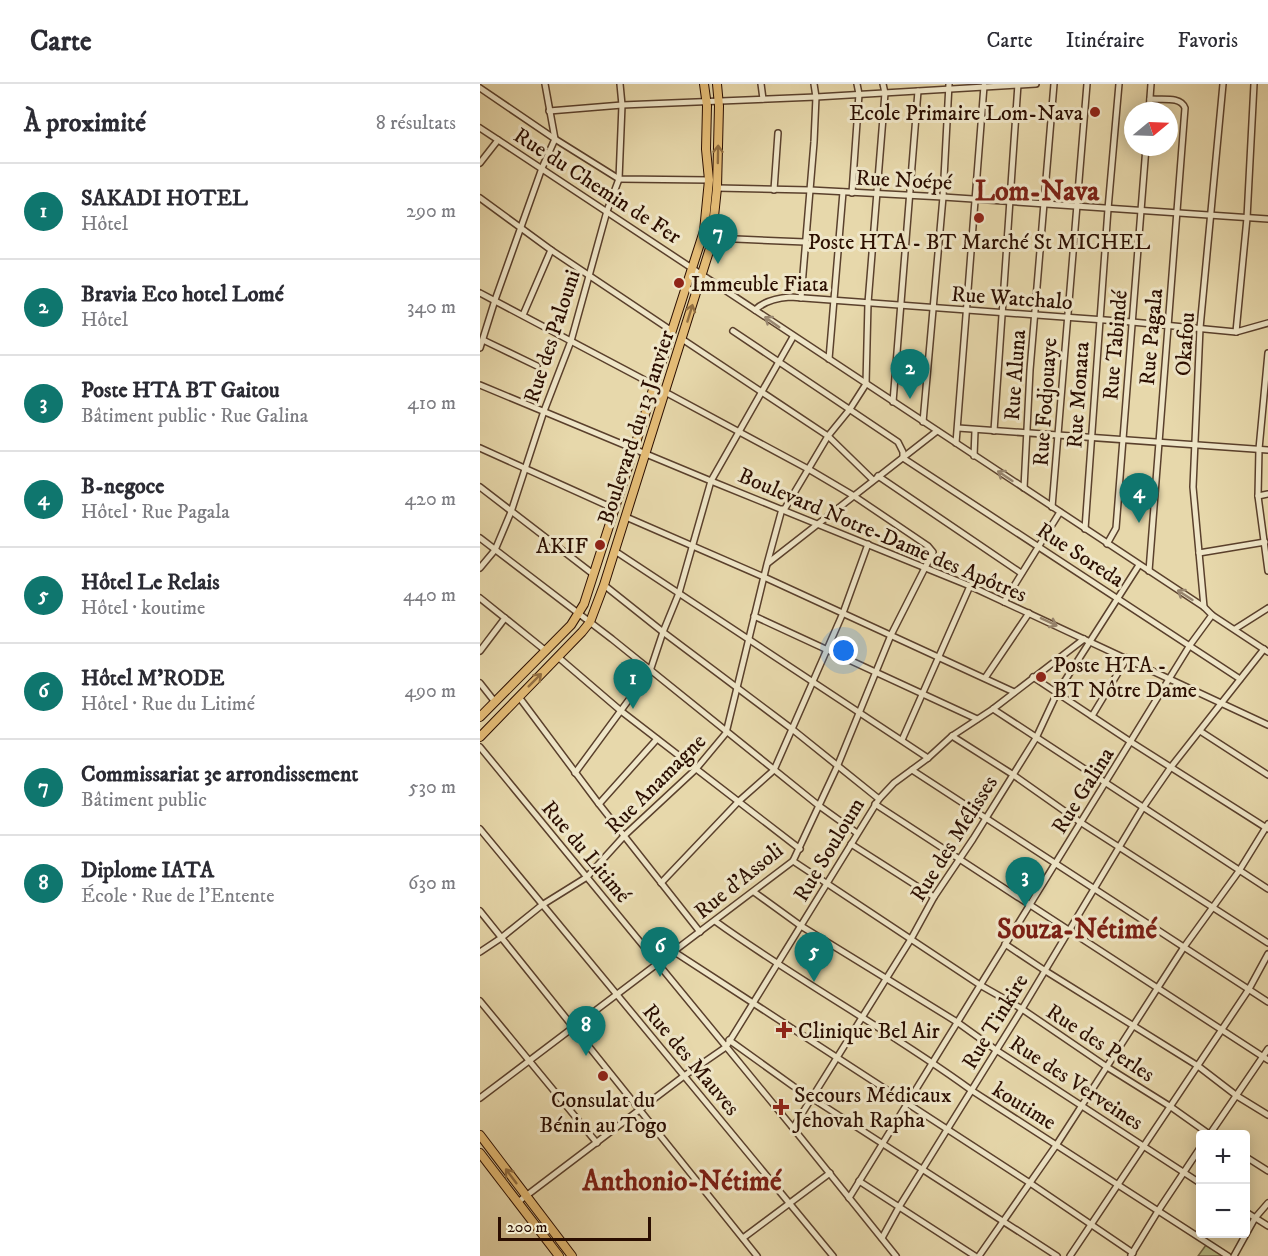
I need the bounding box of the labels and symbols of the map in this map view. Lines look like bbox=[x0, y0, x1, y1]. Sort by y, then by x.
place label: Ecole Primaire Lom-Nava bbox=[849, 100, 1084, 127]
north arrow bbox=[1124, 102, 1178, 156]
marker: Ecole Primaire Lom-Nava bbox=[1088, 105, 1102, 119]
street label: Rue du Chemin de Fer bbox=[508, 122, 687, 251]
one-way arrow bbox=[712, 145, 723, 165]
street label: Rue Noépé bbox=[855, 164, 953, 197]
district label: Lom-Nava bbox=[975, 174, 1100, 209]
marker: Poste HTA - BT Marché St MICHEL bbox=[972, 211, 986, 225]
pin: 7 bbox=[698, 214, 738, 264]
place label: Poste HTA - BT Marché St MICHEL bbox=[808, 229, 1150, 256]
street label: Rue des Palouni bbox=[518, 266, 587, 406]
place label: Immeuble Fiata bbox=[691, 271, 829, 298]
marker: Immeuble Fiata bbox=[672, 276, 686, 290]
street label: Rue Watchalo bbox=[950, 281, 1074, 316]
street label: Rue Pagala bbox=[1134, 287, 1169, 387]
street label: Rue Tabindé bbox=[1097, 289, 1134, 401]
one-way arrow bbox=[686, 304, 697, 323]
street label: Okafou bbox=[1170, 311, 1201, 377]
one-way arrow bbox=[765, 316, 781, 328]
street label: Boulevard du 13 Janvier bbox=[592, 326, 681, 528]
street label: Rue Aluna bbox=[999, 328, 1032, 421]
street label: Rue Fodjouaye bbox=[1028, 337, 1063, 467]
street label: Rue Monata bbox=[1061, 340, 1096, 449]
pin: 2 bbox=[890, 350, 930, 399]
street label: Boulevard Notre-Dame des Apôtres bbox=[734, 462, 1031, 609]
one-way arrow bbox=[997, 470, 1014, 482]
pin: 4 bbox=[1120, 474, 1158, 523]
street label: Rue Soreda bbox=[1031, 517, 1130, 594]
place label: AKIF bbox=[536, 533, 589, 560]
marker: AKIF bbox=[593, 538, 607, 552]
one-way arrow bbox=[1178, 589, 1194, 601]
one-way arrow bbox=[1039, 617, 1057, 629]
your location bbox=[829, 636, 858, 665]
place label: Poste HTA - BT Nôtre Dame bbox=[1053, 652, 1197, 704]
pin: 1 bbox=[614, 660, 652, 709]
marker: Poste HTA - BT Nôtre Dame bbox=[1034, 670, 1048, 684]
one-way arrow bbox=[528, 673, 543, 688]
street label: Rue Anamagne bbox=[600, 728, 712, 840]
street label: Rue Galina bbox=[1046, 742, 1121, 839]
street label: Rue des Mélisses bbox=[905, 771, 1004, 907]
street label: Rue Souloum bbox=[788, 793, 871, 907]
street label: Rue du Litimé bbox=[535, 795, 636, 909]
street label: Rue d'Assoli bbox=[689, 837, 789, 925]
pin: 3 bbox=[1006, 858, 1044, 907]
district label: Souza-Nétimé bbox=[997, 912, 1157, 947]
pin: 6 bbox=[640, 928, 680, 977]
pin: 5 bbox=[794, 932, 834, 982]
street label: Rue Tinkire bbox=[956, 969, 1034, 1074]
street label: Rue des Perles bbox=[1041, 998, 1159, 1088]
street label: Rue des Mauves bbox=[636, 999, 745, 1121]
pin: 8 bbox=[566, 1006, 606, 1056]
place label: Clinique Bel Air bbox=[798, 1018, 940, 1045]
marker: Clinique Bel Air bbox=[775, 1021, 793, 1039]
street label: Rue des Verveines bbox=[1004, 1030, 1148, 1136]
marker: Consulat du Bénin au Togo bbox=[596, 1069, 610, 1083]
street label: koutime bbox=[987, 1076, 1061, 1136]
place label: Secours Médicaux Jehovah Rapha bbox=[792, 1082, 952, 1134]
place label: Consulat du Bénin au Togo bbox=[539, 1087, 667, 1139]
marker: Secours Médicaux Jehovah Rapha bbox=[772, 1098, 790, 1116]
district label: Anthonio-Nétimé bbox=[581, 1164, 782, 1199]
one-way arrow bbox=[504, 1168, 517, 1184]
scale bar bbox=[498, 1214, 651, 1242]

